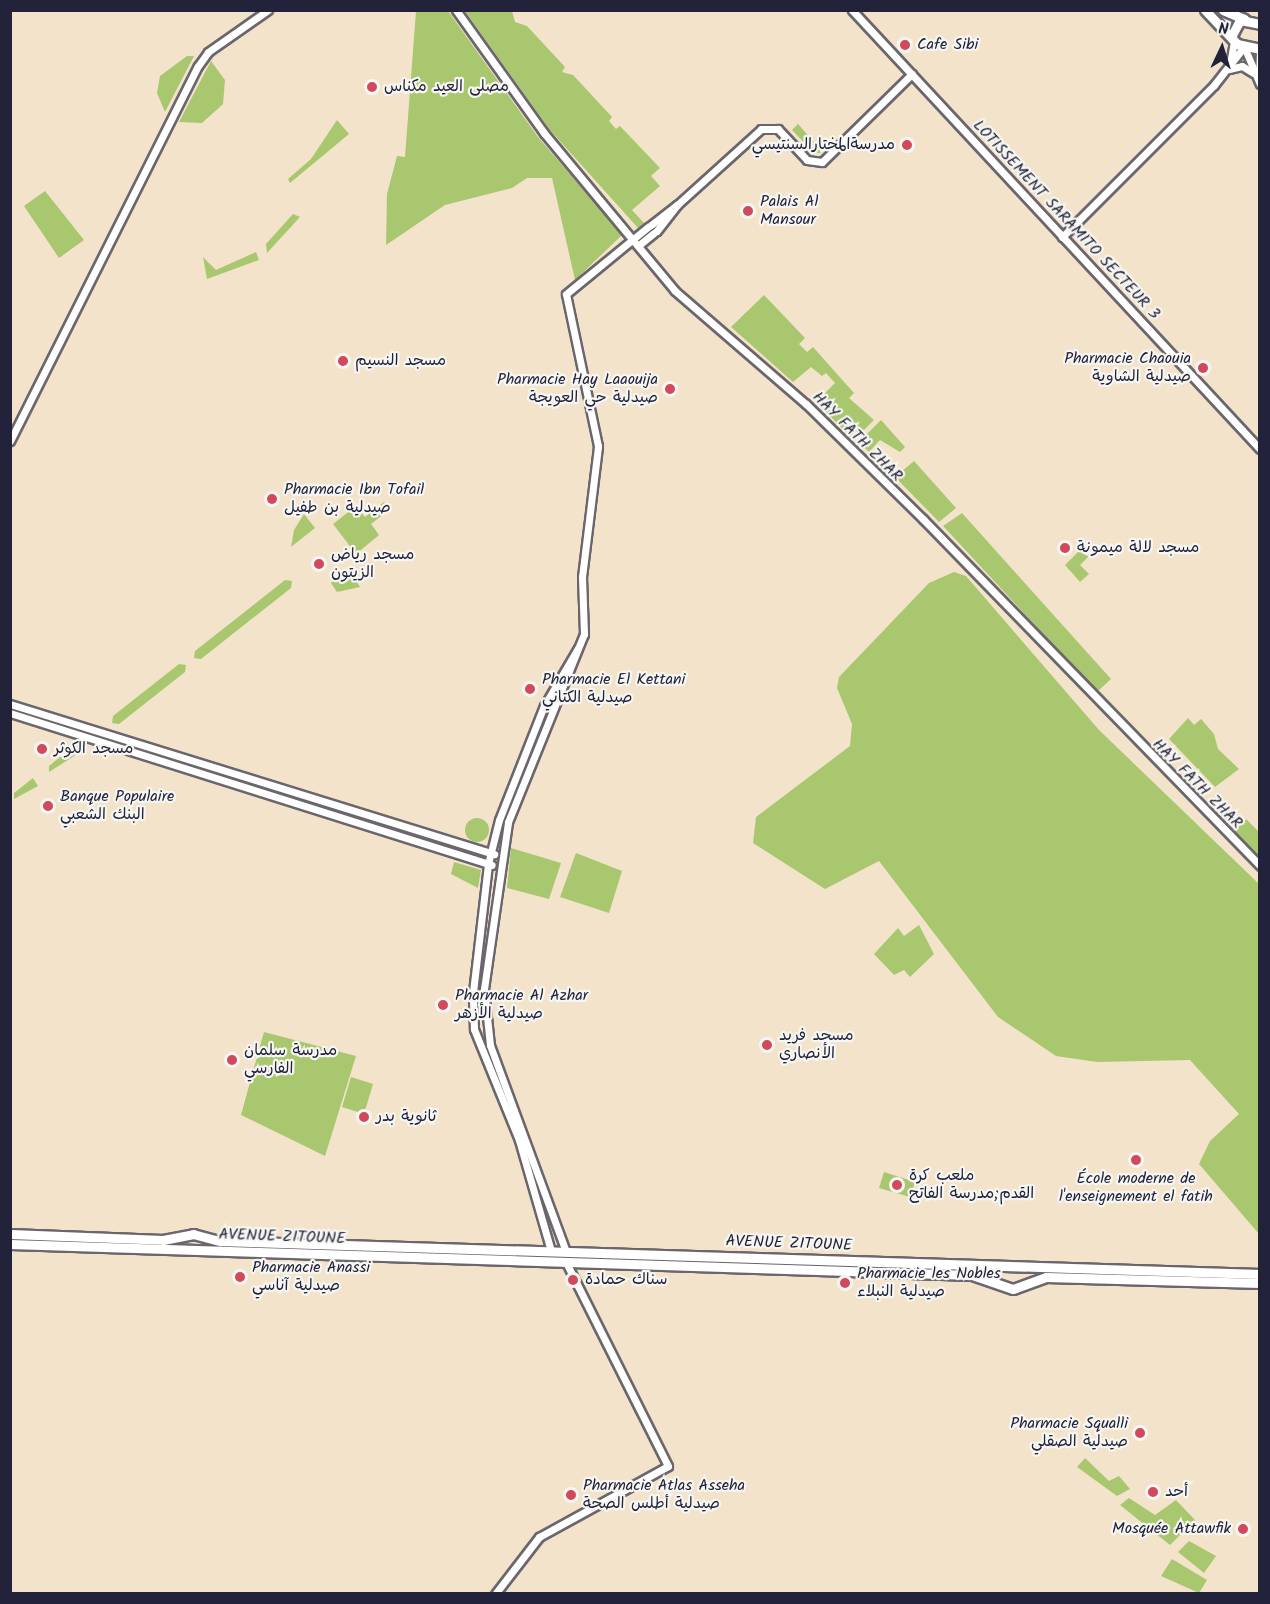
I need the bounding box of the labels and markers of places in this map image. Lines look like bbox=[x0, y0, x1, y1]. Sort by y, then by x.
place label: Cafe Sibi bbox=[917, 35, 978, 55]
marker: Cafe Sibi bbox=[898, 38, 912, 52]
place label: مصلى العيد مكناس bbox=[384, 77, 509, 97]
marker: مصلى العيد مكناس bbox=[365, 80, 379, 94]
place label: مدرسةالمختارالسنتيسي bbox=[752, 135, 895, 155]
marker: مدرسةالمختارالسنتيسي bbox=[900, 138, 914, 152]
place label: Palais Al Mansour bbox=[760, 192, 818, 230]
marker: Palais Al Mansour bbox=[741, 204, 755, 218]
place label: Pharmacie Chaouia صيدلية الشاوية bbox=[1064, 349, 1191, 387]
place label: مسجد النسيم bbox=[355, 351, 446, 371]
marker: مسجد النسيم bbox=[336, 354, 350, 368]
marker: Pharmacie Chaouia صيدلية الشاوية bbox=[1196, 361, 1210, 375]
place label: Pharmacie Hay Laaouija صيدلية حي العويجة bbox=[497, 370, 658, 408]
marker: Pharmacie Hay Laaouija صيدلية حي العويجة bbox=[663, 382, 677, 396]
place label: Pharmacie Ibn Tofail صيدلية بن طفيل bbox=[284, 480, 424, 518]
marker: Pharmacie Ibn Tofail صيدلية بن طفيل bbox=[265, 492, 279, 506]
place label: مسجد لالة ميمونة bbox=[1077, 538, 1199, 558]
marker: مسجد لالة ميمونة bbox=[1058, 541, 1072, 555]
place label: مسجد رياض الزيتون bbox=[331, 545, 414, 583]
marker: مسجد رياض الزيتون bbox=[312, 557, 326, 571]
place label: Pharmacie El Kettani صيدلية الكتاني bbox=[542, 670, 685, 708]
marker: Pharmacie El Kettani صيدلية الكتاني bbox=[523, 682, 537, 696]
place label: مسجد الكوثر bbox=[54, 739, 133, 759]
marker: مسجد الكوثر bbox=[35, 742, 49, 756]
place label: Banque Populaire البنك الشعبي bbox=[60, 787, 174, 825]
marker: Banque Populaire البنك الشعبي bbox=[41, 799, 55, 813]
place label: Pharmacie Al Azhar صيدلية الأزهر bbox=[455, 986, 588, 1024]
marker: Pharmacie Al Azhar صيدلية الأزهر bbox=[436, 998, 450, 1012]
place label: مسجد فريد الأنصاري bbox=[779, 1026, 854, 1064]
marker: مسجد فريد الأنصاري bbox=[760, 1038, 774, 1052]
place label: مدرسة سلمان الفارسي bbox=[244, 1041, 337, 1079]
marker: مدرسة سلمان الفارسي bbox=[225, 1053, 239, 1067]
place label: ثانوية بدر bbox=[376, 1107, 436, 1127]
marker: ثانوية بدر bbox=[357, 1110, 371, 1124]
marker: École moderne de l'enseignement el fatih bbox=[1129, 1153, 1143, 1167]
place label: ملعب كرة القدم;مدرسة الفاتح bbox=[909, 1166, 1034, 1204]
place label: École moderne de l'enseignement el fatih bbox=[1059, 1169, 1213, 1207]
marker: ملعب كرة القدم;مدرسة الفاتح bbox=[890, 1178, 904, 1192]
place label: Pharmacie Anassi صيدلية آناسي bbox=[252, 1258, 370, 1296]
place label: Pharmacie les Nobles صيدلية النبلاء bbox=[857, 1264, 1001, 1302]
marker: Pharmacie Anassi صيدلية آناسي bbox=[233, 1270, 247, 1284]
place label: سناك حمادة bbox=[585, 1270, 668, 1290]
marker: سناك حمادة bbox=[566, 1273, 580, 1287]
marker: Pharmacie les Nobles صيدلية النبلاء bbox=[838, 1276, 852, 1290]
place label: Pharmacie Squalli صيدلية الصقلي bbox=[1010, 1414, 1128, 1452]
marker: Pharmacie Squalli صيدلية الصقلي bbox=[1133, 1426, 1147, 1440]
place label: Pharmacie Atlas Asseha صيدلية أطلس الصحة bbox=[583, 1476, 745, 1514]
place label: أحد bbox=[1165, 1482, 1188, 1502]
marker: أحد bbox=[1146, 1485, 1160, 1499]
marker: Pharmacie Atlas Asseha صيدلية أطلس الصحة bbox=[564, 1488, 578, 1502]
place label: Mosquée Attawfik bbox=[1112, 1519, 1231, 1539]
marker: Mosquée Attawfik bbox=[1236, 1522, 1250, 1536]

